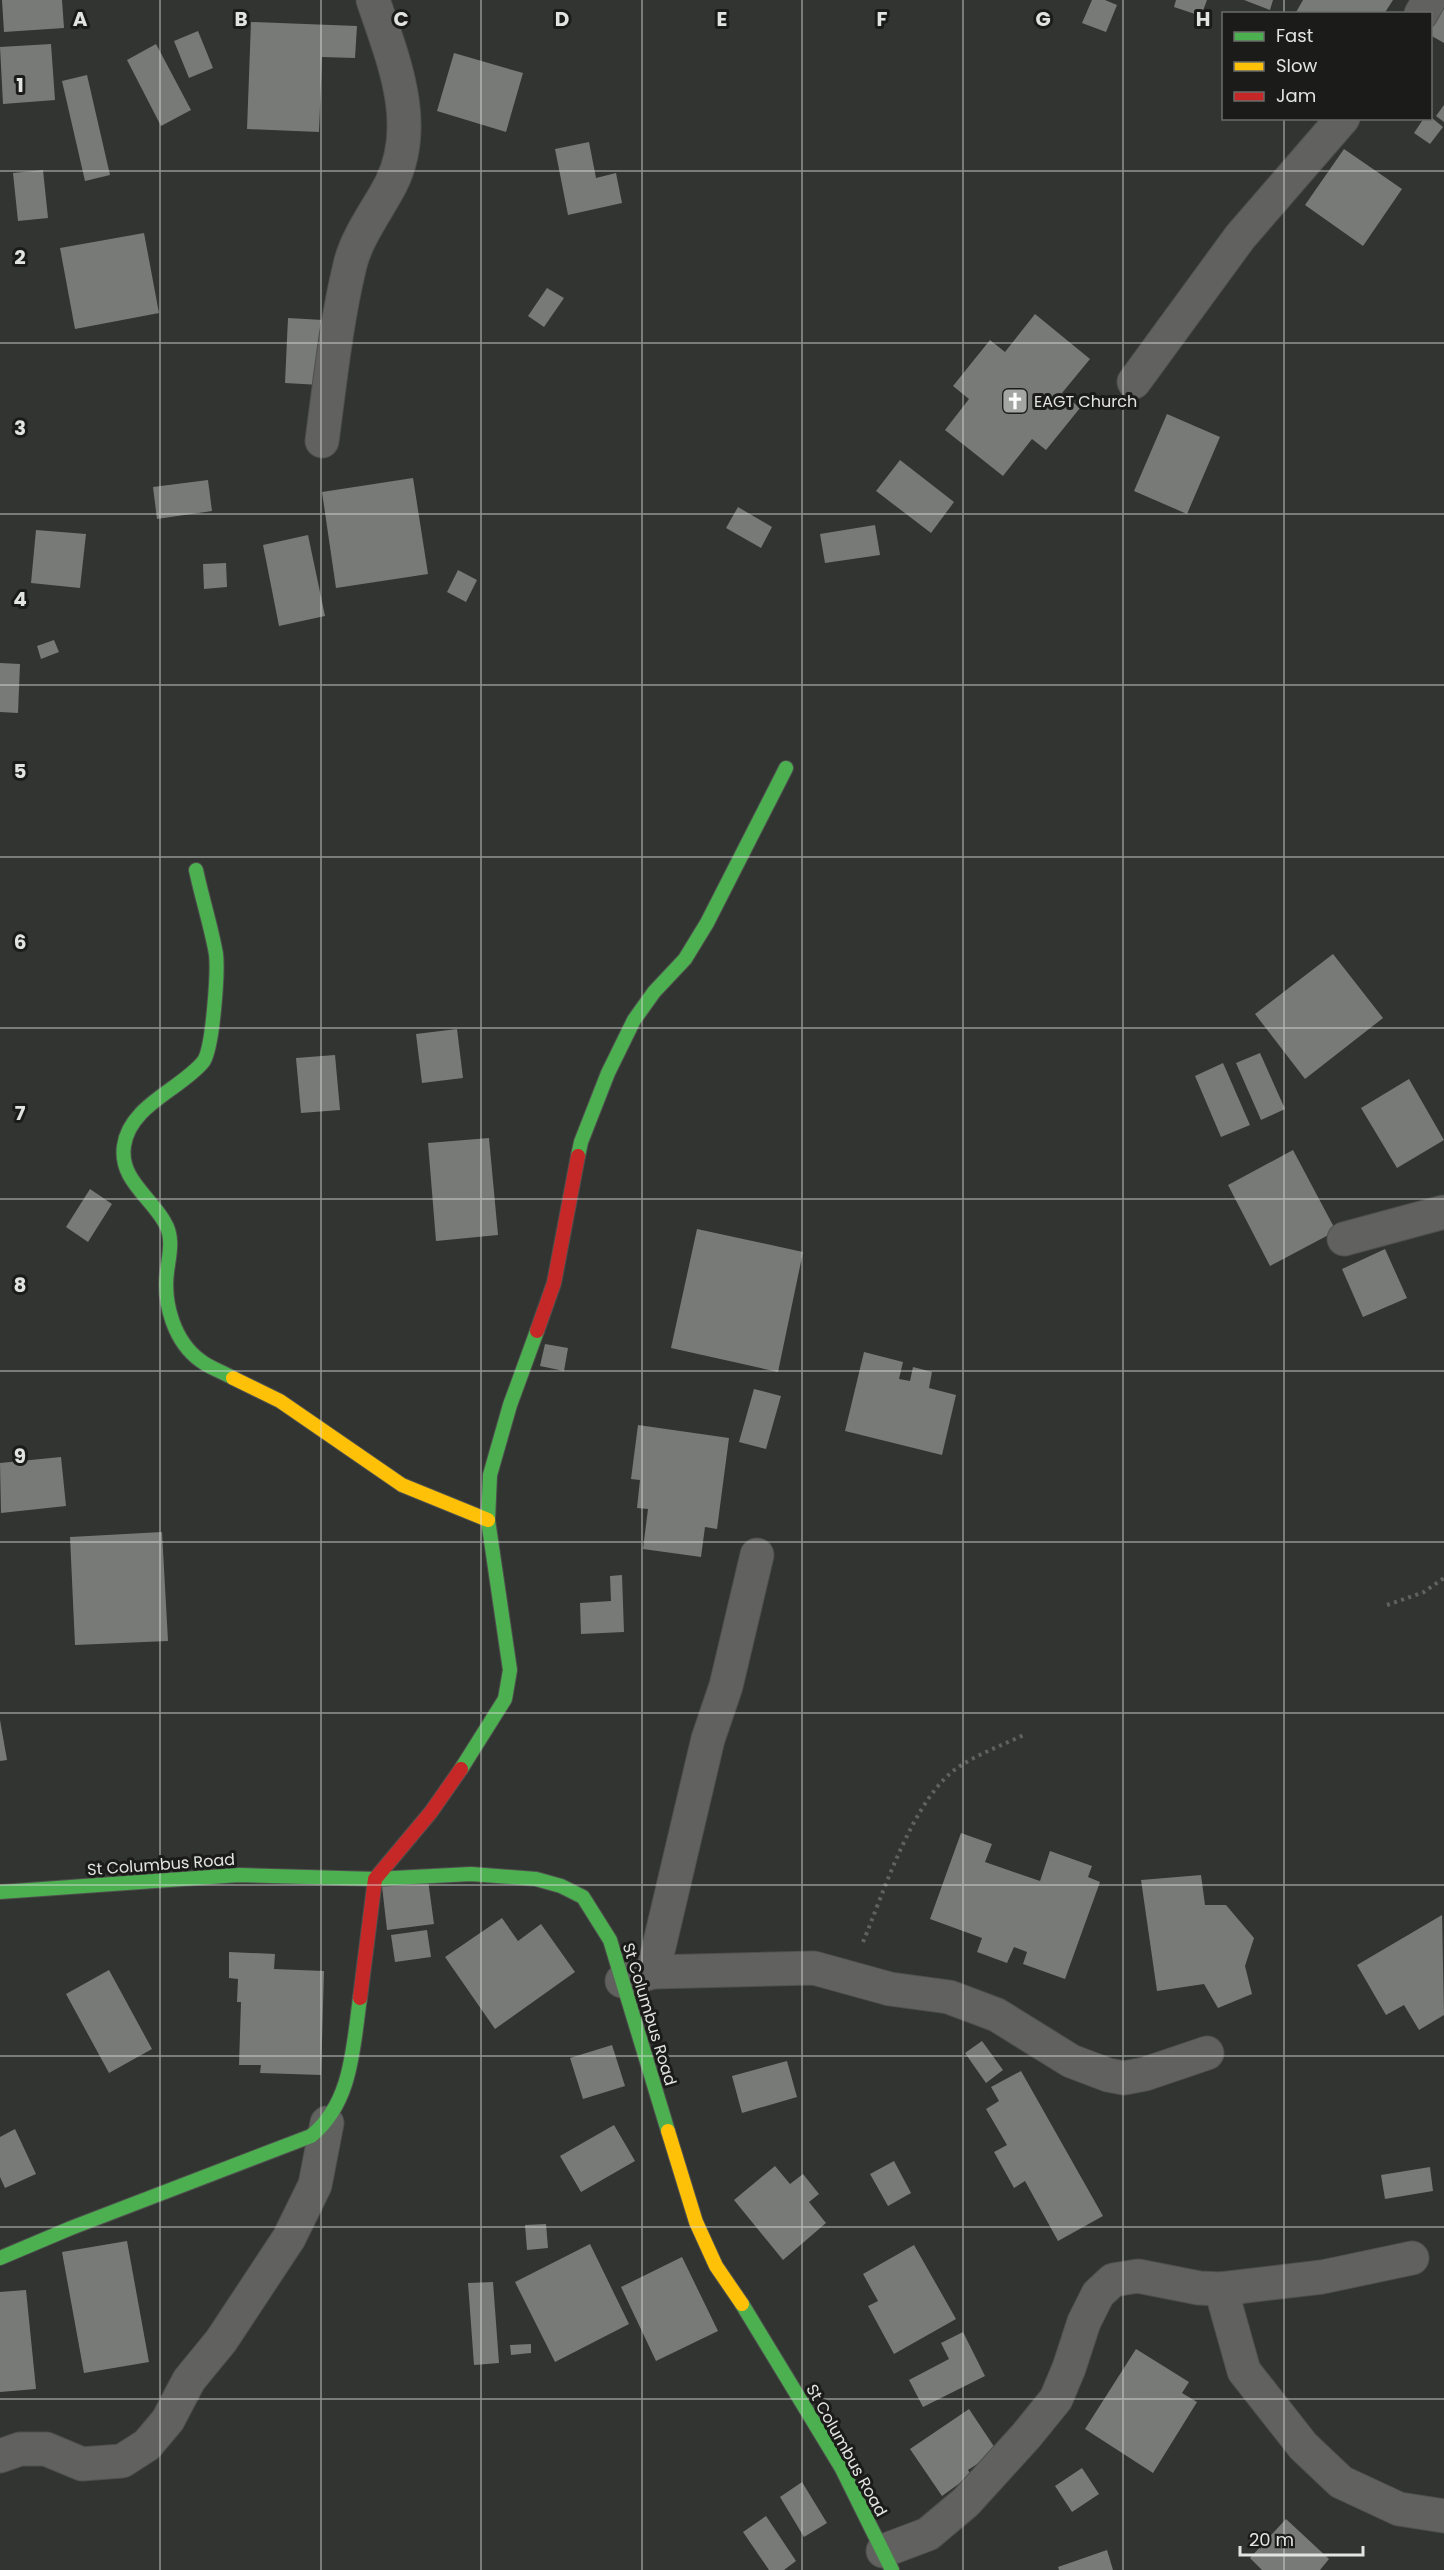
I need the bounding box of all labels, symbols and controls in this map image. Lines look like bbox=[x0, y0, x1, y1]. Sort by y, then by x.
text: A bbox=[73, 5, 88, 33]
text: B bbox=[234, 5, 248, 33]
text: C bbox=[393, 5, 409, 33]
text: D bbox=[555, 5, 569, 33]
text: E bbox=[717, 5, 727, 33]
text: F bbox=[877, 5, 888, 33]
text: G bbox=[1035, 5, 1051, 33]
text: H bbox=[1196, 5, 1210, 33]
legend bbox=[1222, 12, 1432, 120]
text: Fast bbox=[1276, 23, 1313, 48]
text: Slow bbox=[1276, 53, 1318, 78]
text: 1 bbox=[16, 71, 24, 99]
text: Jam bbox=[1276, 83, 1316, 108]
text: 2 bbox=[14, 243, 26, 271]
church icon: EAGT Church bbox=[1000, 386, 1030, 416]
place label: EAGT Church bbox=[1034, 390, 1137, 413]
text: 3 bbox=[14, 414, 26, 442]
text: 4 bbox=[13, 585, 27, 613]
text: 5 bbox=[14, 757, 27, 785]
text: 6 bbox=[14, 928, 26, 956]
text: 7 bbox=[15, 1099, 26, 1127]
text: 8 bbox=[14, 1271, 26, 1299]
text: 9 bbox=[14, 1442, 26, 1470]
street label: St Columbus Road bbox=[86, 1848, 236, 1881]
street label: St Columbus Road bbox=[617, 1940, 682, 2088]
street label: St Columbus Road bbox=[801, 2380, 893, 2521]
scale bar bbox=[1240, 2519, 1363, 2557]
text: 20 m bbox=[1249, 2527, 1294, 2552]

